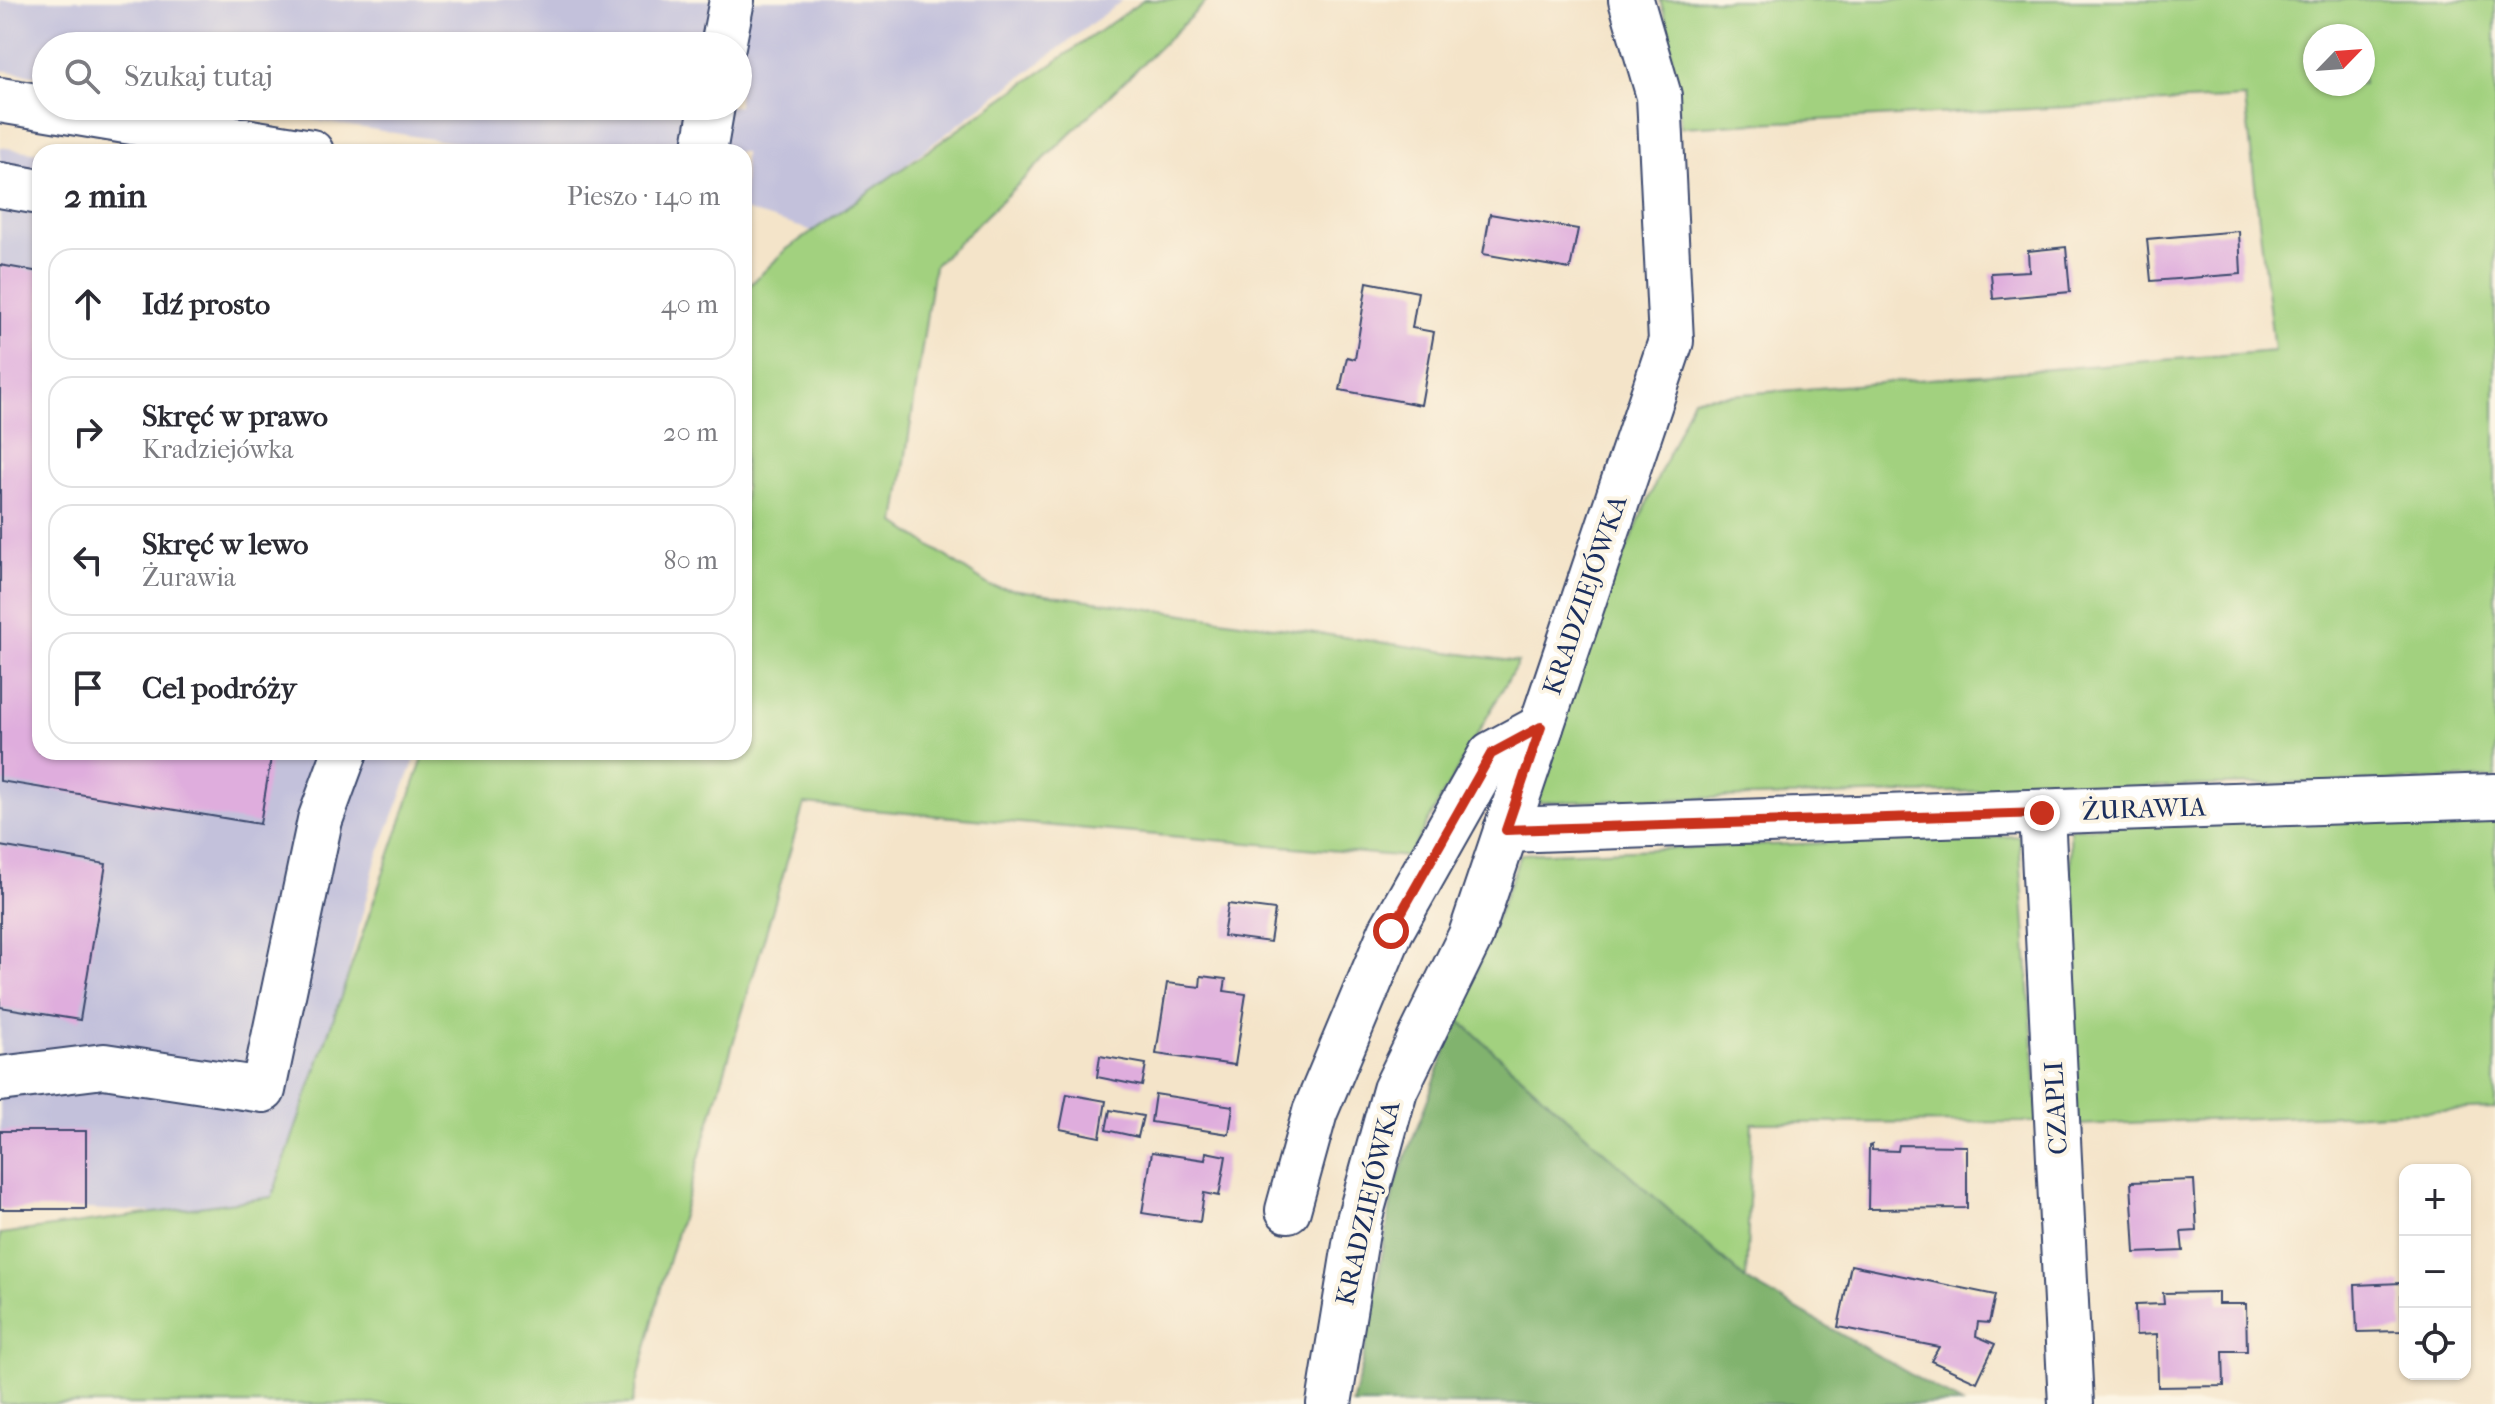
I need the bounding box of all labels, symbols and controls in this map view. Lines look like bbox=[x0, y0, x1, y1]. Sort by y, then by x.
north arrow bbox=[2303, 24, 2375, 96]
search box bbox=[32, 32, 752, 120]
icon: search bbox=[60, 54, 104, 98]
text: Szukaj tutaj bbox=[124, 59, 273, 94]
text: 2 min bbox=[64, 176, 147, 216]
text: Pieszo · 140 m bbox=[567, 181, 720, 212]
icon: ahead bbox=[66, 282, 110, 326]
text: Idź prosto bbox=[142, 287, 270, 322]
text: 40 m bbox=[661, 289, 718, 320]
text: Skręć w prawo bbox=[142, 399, 328, 434]
icon: right bbox=[66, 410, 110, 454]
text: 20 m bbox=[663, 417, 718, 448]
text: Kradziejówka bbox=[142, 434, 294, 465]
street label: KRADZIEJÓWKA bbox=[1535, 490, 1634, 699]
text: Skręć w lewo bbox=[142, 527, 309, 562]
icon: left bbox=[66, 538, 110, 582]
text: 80 m bbox=[663, 545, 718, 576]
text: Żurawia bbox=[142, 562, 236, 593]
icon: arrive bbox=[66, 666, 110, 710]
text: Cel podróży bbox=[142, 671, 296, 706]
street label: ŻURAWIA bbox=[2081, 790, 2208, 827]
route end bbox=[2024, 795, 2060, 831]
route start bbox=[1373, 913, 1409, 949]
street label: CZAPLI bbox=[2038, 1061, 2074, 1155]
street label: KRADZIEJÓWKA bbox=[1328, 1096, 1407, 1308]
map controls bbox=[2399, 1164, 2471, 1380]
button: + bbox=[2399, 1164, 2471, 1236]
button: − bbox=[2399, 1236, 2471, 1308]
button: locate bbox=[2399, 1308, 2471, 1380]

